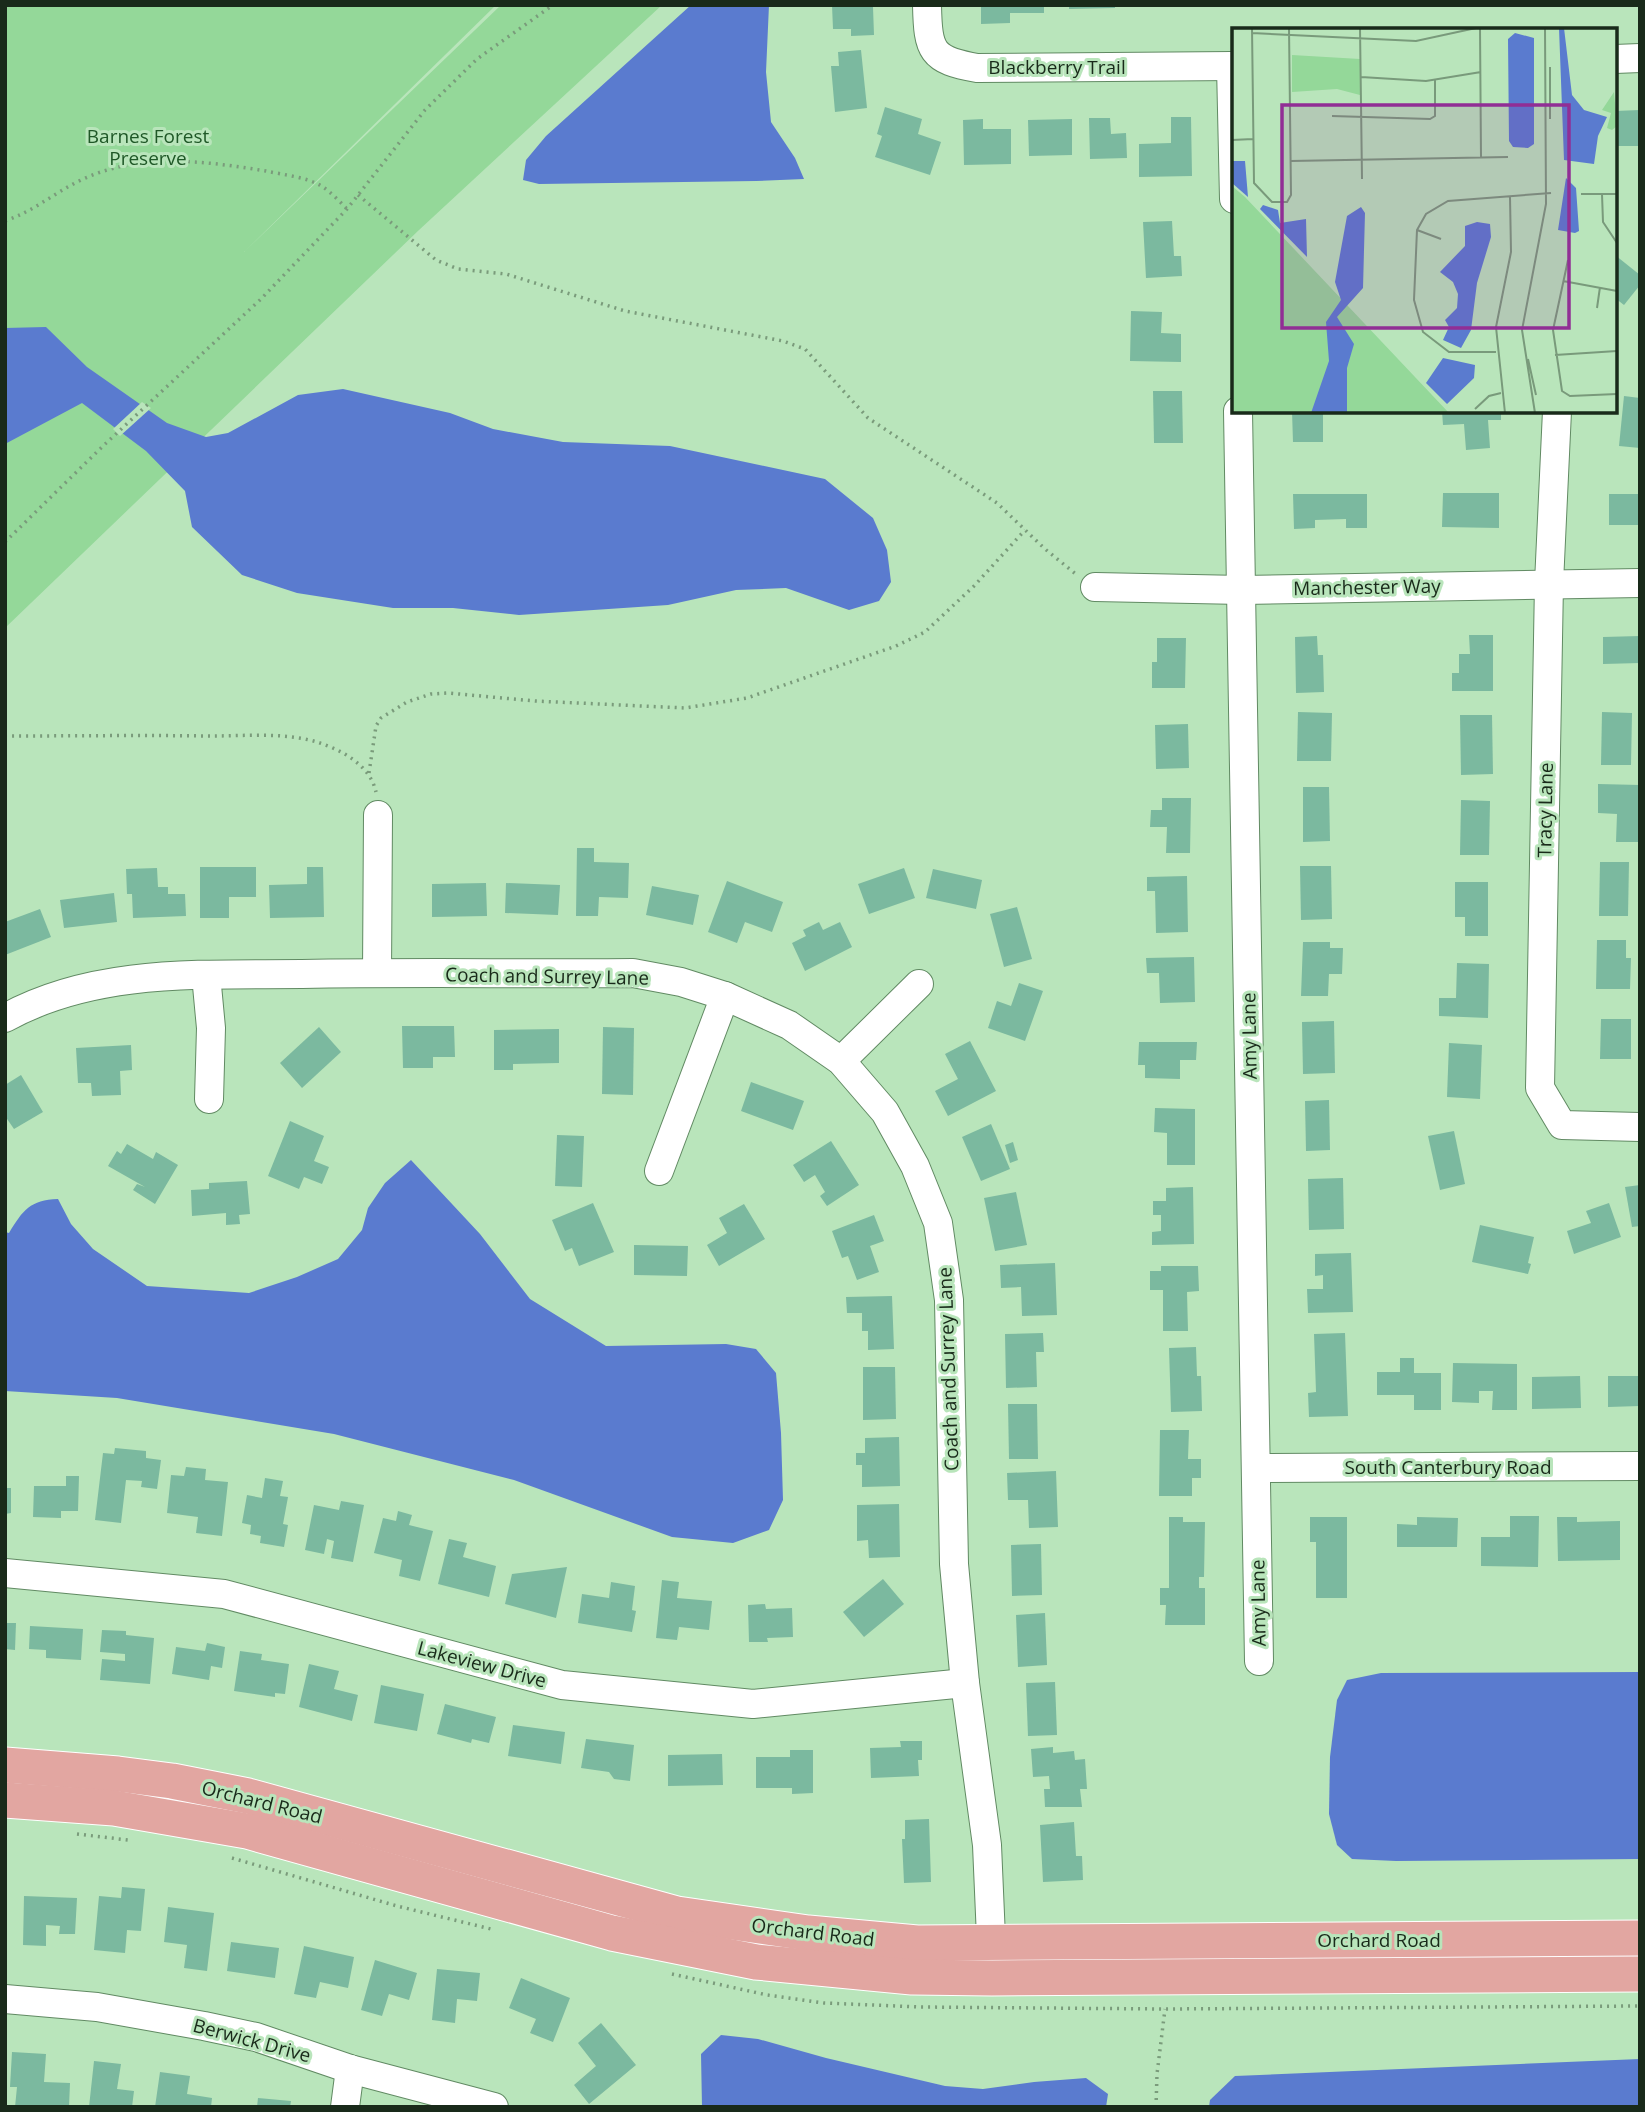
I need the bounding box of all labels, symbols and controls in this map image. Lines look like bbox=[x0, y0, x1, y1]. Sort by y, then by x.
inset map bbox=[1232, 28, 1617, 413]
street label: Blackberry Trail bbox=[988, 54, 1126, 80]
park label: Barnes Forest Preserve bbox=[87, 123, 209, 171]
street label: Manchester Way bbox=[1293, 573, 1441, 601]
street label: Tracy Lane bbox=[1531, 762, 1559, 858]
street label: Coach and Surrey Lane bbox=[445, 961, 649, 991]
street label: Amy Lane bbox=[1235, 992, 1263, 1080]
street label: Coach and Surrey Lane bbox=[931, 1267, 965, 1471]
street label: South Canterbury Road bbox=[1344, 1454, 1552, 1480]
street label: Amy Lane bbox=[1244, 1559, 1272, 1647]
street label: Lakeview Drive bbox=[415, 1634, 549, 1694]
street label: Orchard Road bbox=[199, 1774, 325, 1830]
street label: Orchard Road bbox=[750, 1912, 876, 1952]
street label: Orchard Road bbox=[1317, 1927, 1441, 1953]
street label: Berwick Drive bbox=[190, 2012, 314, 2068]

